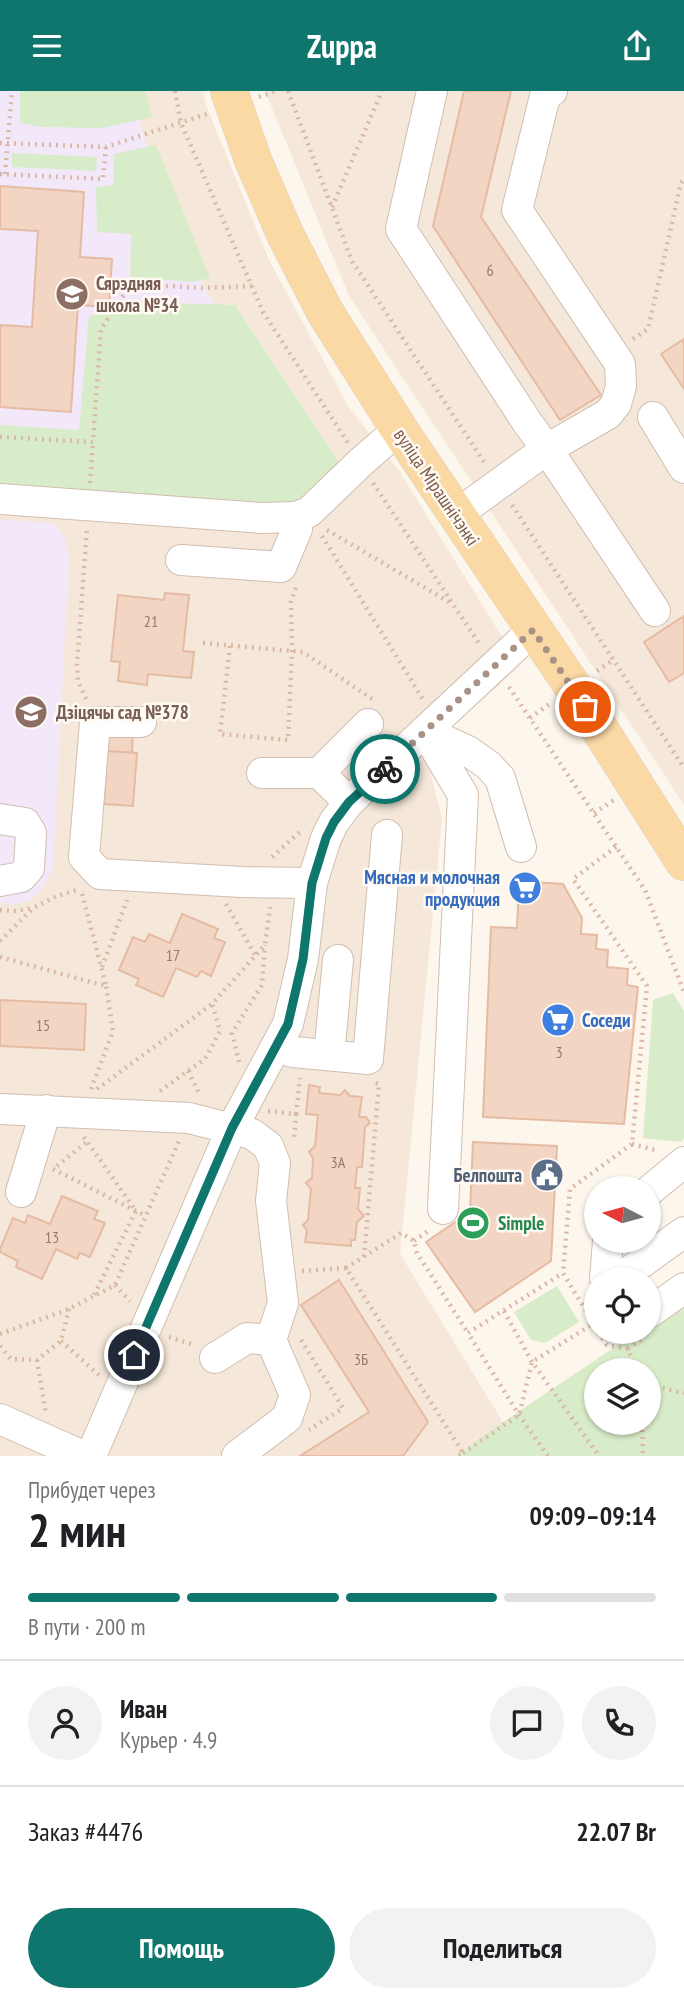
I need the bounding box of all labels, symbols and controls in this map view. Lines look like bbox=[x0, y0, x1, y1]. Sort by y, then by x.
text: Zuppa bbox=[307, 25, 377, 67]
icon: menu bbox=[28, 27, 66, 65]
icon: share bbox=[618, 27, 656, 65]
house number: 6 bbox=[486, 260, 494, 280]
place label: Сярэдняя школа №34 bbox=[96, 271, 178, 317]
school or university icon: Сярэдняя школа №34 bbox=[53, 275, 91, 313]
street label: вуліца Мірашнічэнкі bbox=[389, 424, 485, 550]
house number: 21 bbox=[144, 611, 158, 631]
pin bbox=[555, 677, 615, 737]
icon: bag bbox=[566, 688, 604, 726]
school or university icon: Дзіцячы сад №378 bbox=[12, 693, 50, 731]
place label: Дзіцячы сад №378 bbox=[56, 700, 189, 724]
courier bbox=[350, 734, 420, 804]
icon: bike bbox=[366, 750, 404, 788]
place label: Мясная и молочная продукция bbox=[364, 865, 500, 911]
supermarket icon: Мясная и молочная продукция bbox=[506, 869, 544, 907]
house number: 17 bbox=[166, 945, 180, 965]
supermarket icon: Соседи bbox=[539, 1001, 577, 1039]
place label: Соседи bbox=[582, 1008, 631, 1032]
house number: 15 bbox=[36, 1015, 50, 1035]
house number: 3 bbox=[555, 1042, 563, 1062]
house number: 3А bbox=[331, 1152, 346, 1172]
public building icon: Белпошта bbox=[528, 1156, 566, 1194]
place label: Белпошта bbox=[454, 1163, 522, 1187]
north arrow bbox=[584, 1176, 662, 1253]
map controls bbox=[584, 1176, 661, 1435]
sports icon: Simple bbox=[454, 1204, 492, 1242]
place label: Simple bbox=[498, 1211, 544, 1235]
house number: 13 bbox=[45, 1227, 59, 1247]
button: locate bbox=[584, 1267, 661, 1344]
pin bbox=[104, 1325, 164, 1385]
icon: home bbox=[115, 1336, 153, 1374]
house number: 3Б bbox=[354, 1349, 368, 1369]
button: layers bbox=[584, 1358, 661, 1435]
text: Прибудет через bbox=[28, 1475, 156, 1504]
text: 09:09–09:14 bbox=[529, 1499, 656, 1532]
text: 2 мин bbox=[28, 1500, 126, 1560]
text: В пути · 200 m bbox=[28, 1612, 145, 1641]
button: person bbox=[28, 1686, 102, 1760]
button: chat bbox=[490, 1686, 564, 1760]
button: phone bbox=[582, 1686, 656, 1760]
text: Иван bbox=[120, 1692, 167, 1725]
text: Курьер · 4.9 bbox=[120, 1725, 217, 1754]
text: Заказ #4476 bbox=[28, 1815, 143, 1848]
text: 22.07 Br bbox=[576, 1815, 656, 1848]
button: Помощь bbox=[28, 1908, 335, 1988]
button: Поделиться bbox=[349, 1908, 656, 1988]

